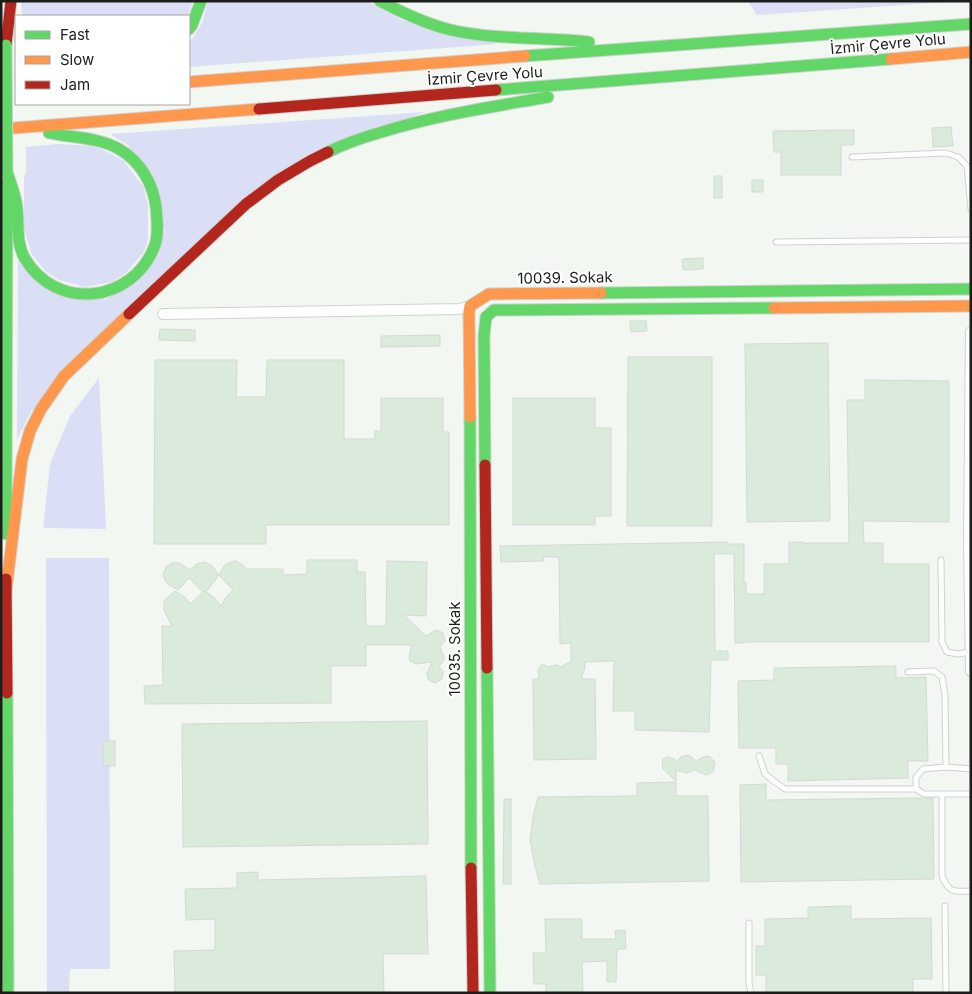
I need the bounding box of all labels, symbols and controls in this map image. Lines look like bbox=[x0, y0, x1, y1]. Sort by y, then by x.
legend bbox=[15, 15, 190, 105]
text: Fast bbox=[60, 25, 90, 44]
street label: İzmir Çevre Yolu bbox=[830, 29, 946, 58]
text: Slow bbox=[60, 50, 94, 69]
street label: İzmir Çevre Yolu bbox=[427, 62, 543, 89]
text: Jam bbox=[60, 75, 90, 94]
street label: 10039. Sokak bbox=[517, 267, 614, 288]
street label: 10035. Sokak bbox=[445, 601, 464, 697]

